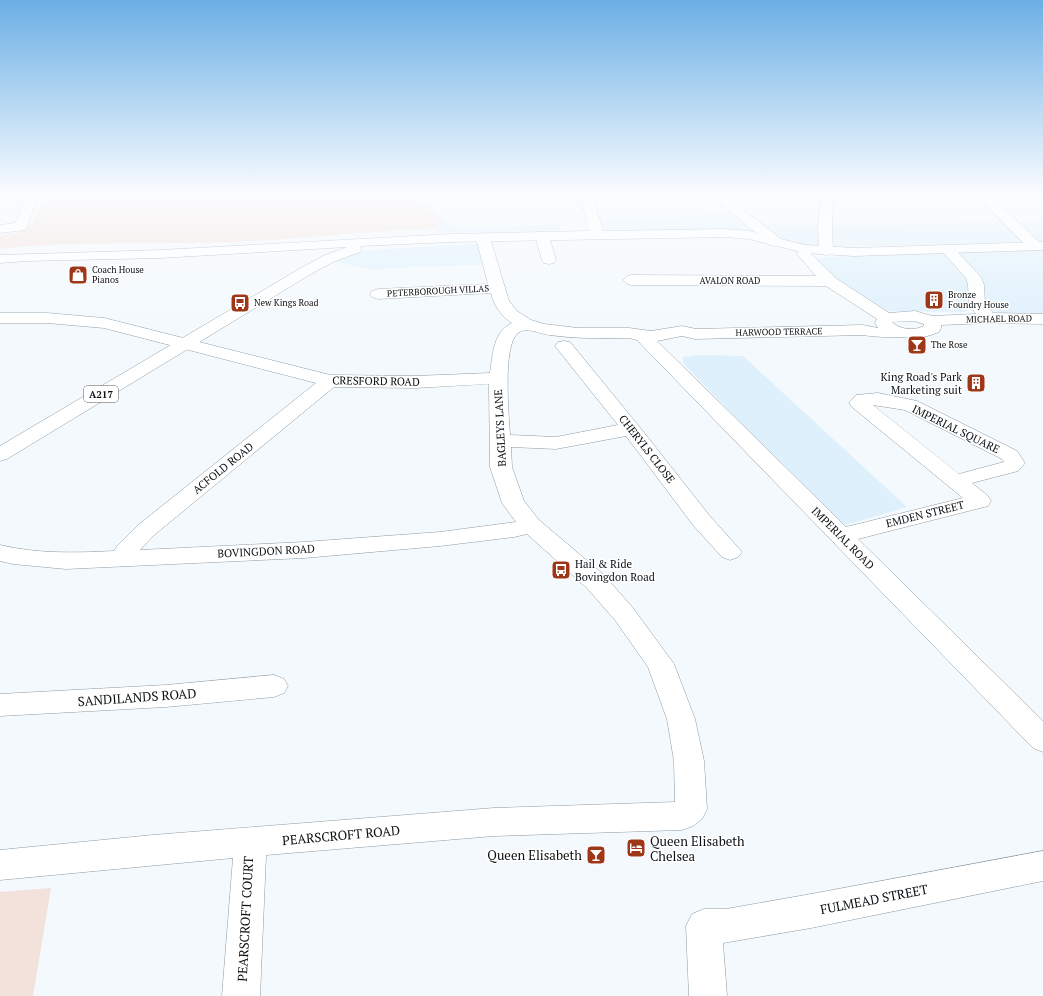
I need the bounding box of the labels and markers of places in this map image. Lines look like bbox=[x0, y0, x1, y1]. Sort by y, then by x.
shop icon: Coach House Pianos bbox=[67, 264, 89, 286]
place label: Coach House Pianos bbox=[92, 264, 144, 286]
building icon: Bronze Foundry House bbox=[923, 289, 945, 311]
place label: Bronze Foundry House bbox=[948, 289, 1009, 311]
bus stop icon: New Kings Road bbox=[229, 292, 251, 314]
place label: New Kings Road bbox=[254, 297, 319, 309]
bar icon: The Rose bbox=[906, 334, 928, 356]
place label: The Rose bbox=[931, 339, 968, 351]
place label: King Road's Park Marketing suit bbox=[880, 370, 962, 397]
building icon: King Road's Park Marketing suit bbox=[965, 372, 987, 394]
place label: Hail & Ride Bovingdon Road bbox=[575, 557, 655, 584]
bus stop icon: Hail & Ride Bovingdon Road bbox=[550, 559, 572, 581]
place label: Queen Elisabeth Chelsea bbox=[650, 832, 745, 865]
hotel icon: Queen Elisabeth Chelsea bbox=[625, 837, 647, 859]
bar icon: Queen Elisabeth bbox=[585, 844, 607, 866]
place label: Queen Elisabeth bbox=[487, 846, 582, 864]

